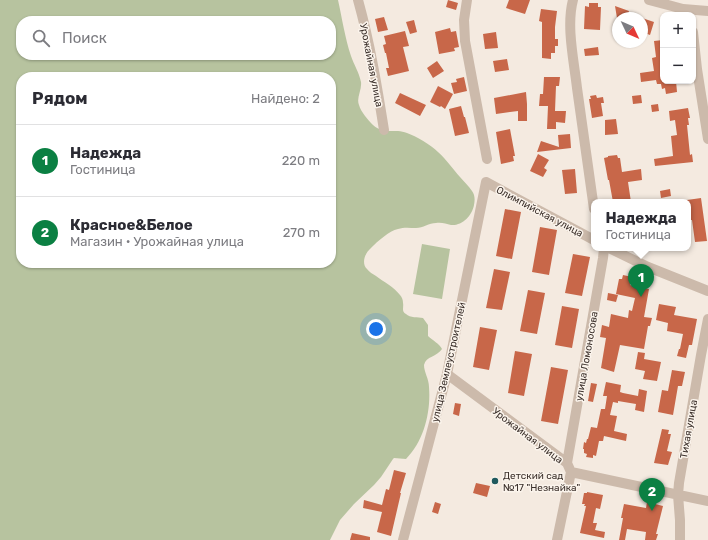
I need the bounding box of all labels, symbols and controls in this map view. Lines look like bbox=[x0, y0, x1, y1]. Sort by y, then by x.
north arrow bbox=[612, 12, 648, 48]
map controls bbox=[660, 12, 696, 84]
button: + bbox=[660, 12, 696, 48]
search box bbox=[16, 16, 336, 60]
street label: Урожайная улица bbox=[357, 22, 385, 108]
icon: search bbox=[30, 27, 52, 49]
text: Поиск bbox=[62, 29, 107, 47]
button: − bbox=[660, 48, 696, 84]
text: Рядом bbox=[32, 88, 88, 108]
text: Найдено: 2 bbox=[251, 91, 320, 106]
text: Надежда bbox=[70, 144, 141, 162]
text: 1 bbox=[42, 153, 48, 168]
text: 220 m bbox=[282, 153, 320, 168]
text: Гостиница bbox=[70, 162, 135, 177]
street label: Олимпийская улица bbox=[494, 184, 585, 240]
popup bbox=[591, 199, 691, 251]
text: Надежда bbox=[605, 209, 677, 227]
text: Красное&Белое bbox=[70, 216, 193, 234]
text: 2 bbox=[41, 225, 49, 240]
text: 270 m bbox=[283, 225, 320, 240]
text: Гостиница bbox=[605, 227, 671, 242]
text: Магазин · Урожайная улица bbox=[70, 234, 244, 249]
pin: 1 bbox=[628, 264, 654, 297]
street label: улица Землеустроителей bbox=[429, 301, 469, 423]
street label: улица Ломоносова bbox=[573, 310, 601, 402]
your location bbox=[366, 319, 386, 339]
street label: Тихая улица bbox=[678, 399, 700, 459]
street label: Урожайная улица bbox=[490, 405, 565, 466]
place label: Детский сад №17 "Незнайка" bbox=[503, 470, 581, 494]
marker: Детский сад №17 "Незнайка" bbox=[490, 476, 500, 486]
pin: 2 bbox=[639, 478, 665, 511]

